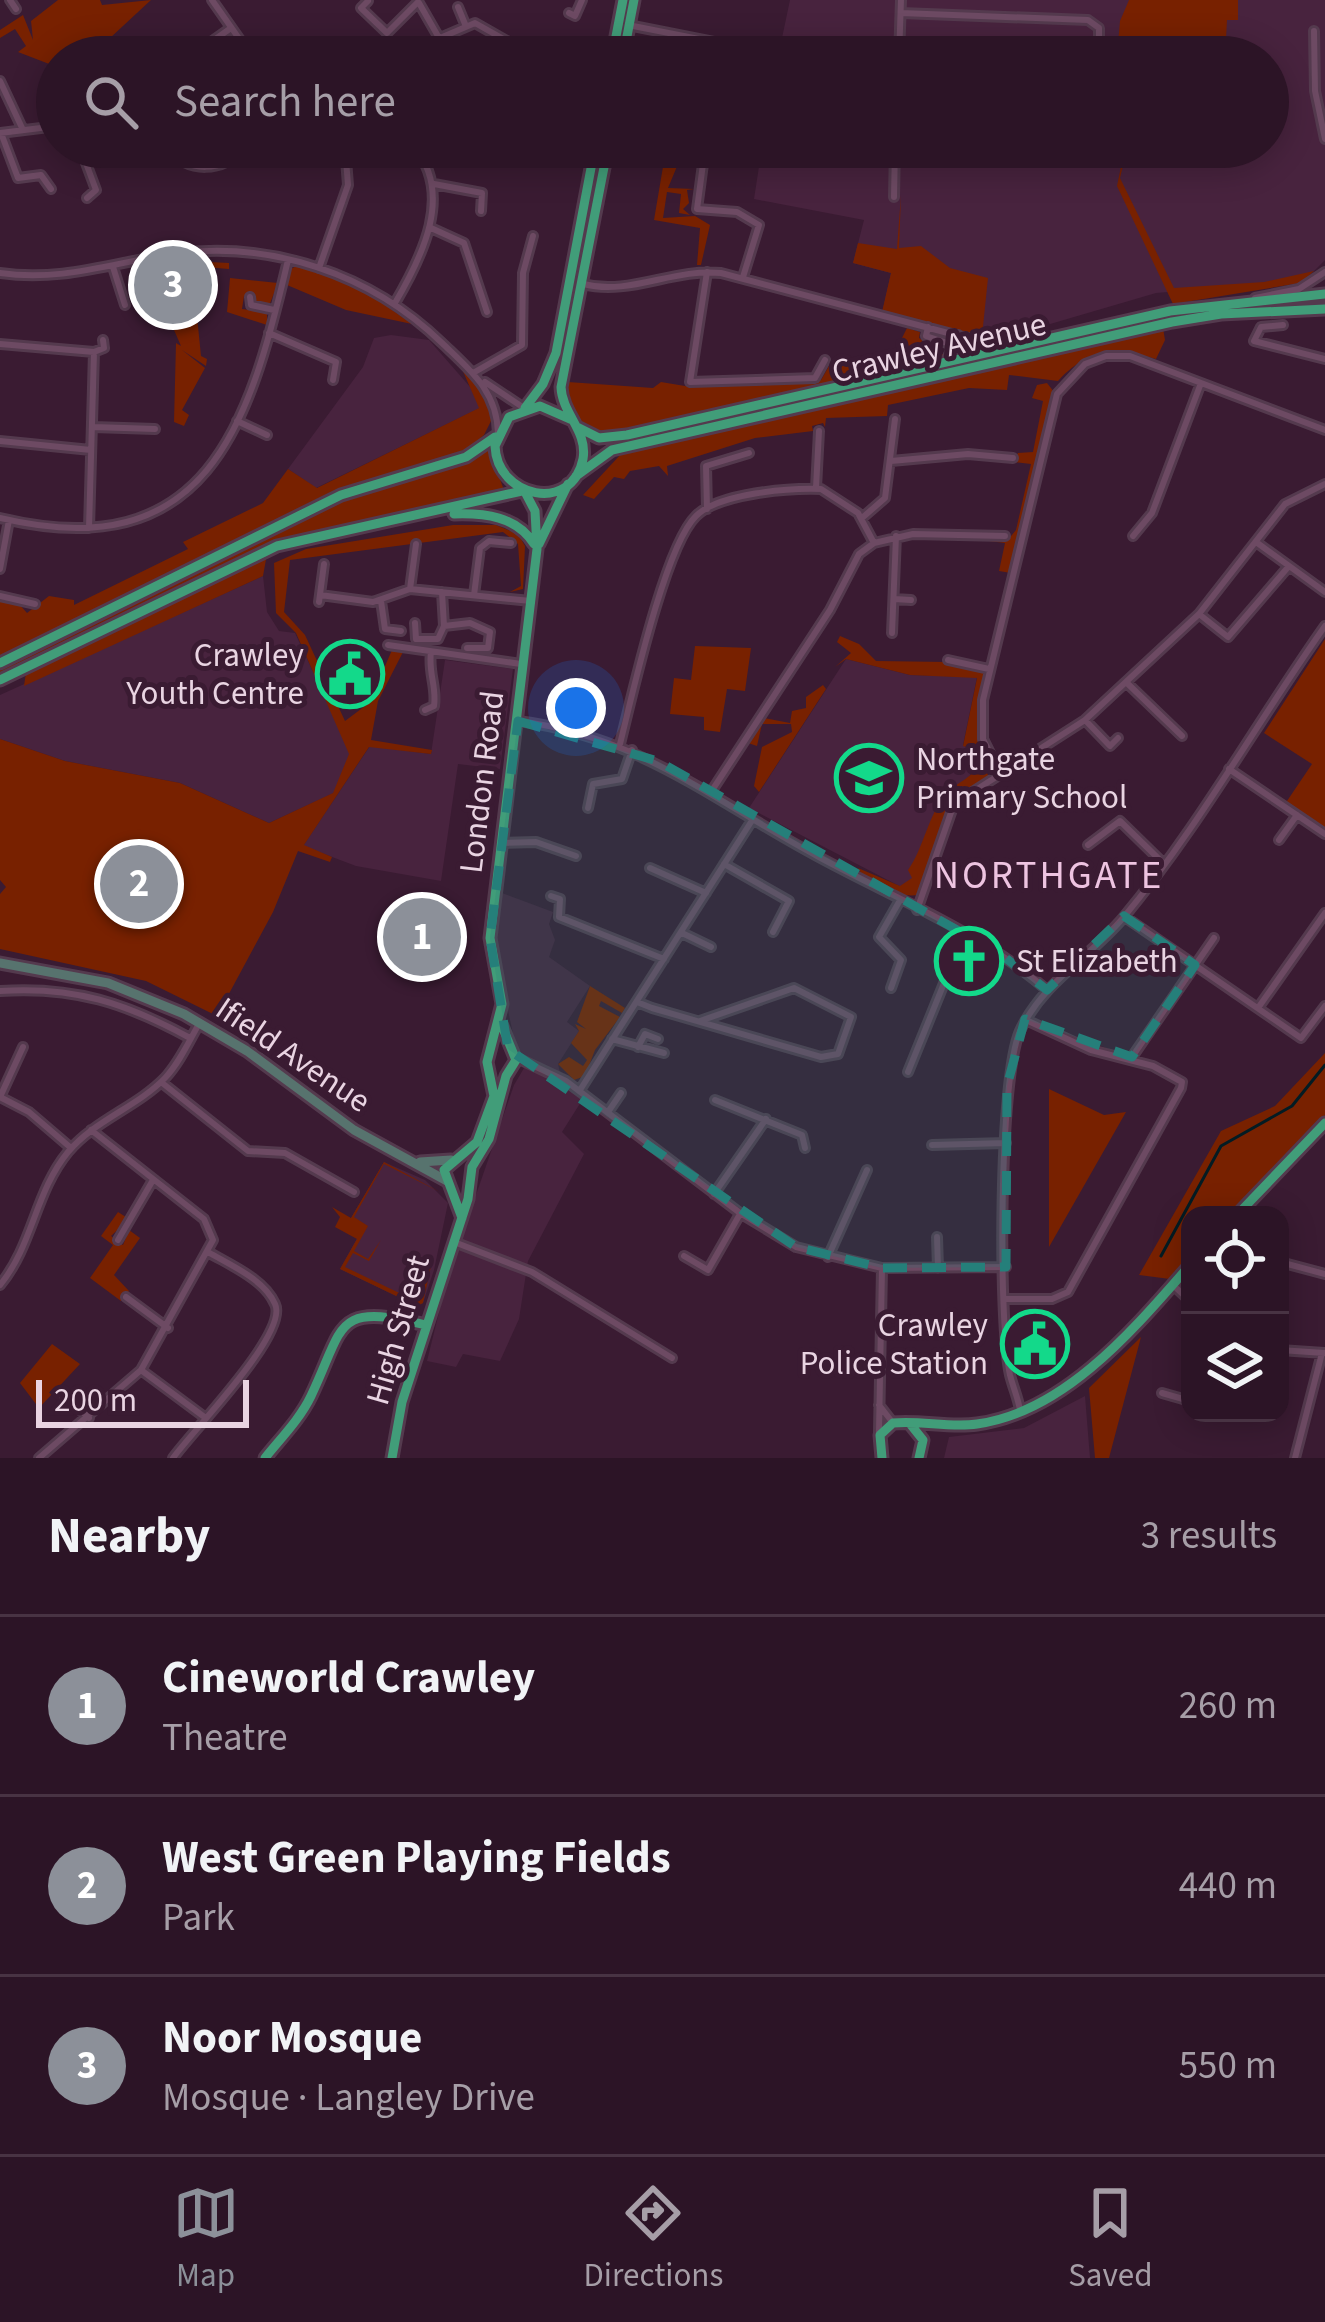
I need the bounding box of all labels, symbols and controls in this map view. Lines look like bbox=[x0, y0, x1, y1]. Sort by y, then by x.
search box bbox=[36, 36, 1289, 168]
icon: search bbox=[78, 69, 144, 135]
text: Search here bbox=[174, 70, 396, 134]
pin: 3 bbox=[134, 240, 212, 330]
street label: Crawley Avenue bbox=[827, 301, 1051, 395]
place label: Crawley Youth Centre bbox=[125, 632, 305, 717]
public building icon: Crawley Youth Centre bbox=[315, 639, 385, 709]
your location bbox=[546, 678, 606, 738]
street label: London Road bbox=[448, 688, 516, 876]
place label: Northgate Primary School bbox=[916, 736, 1127, 821]
school or university icon: Northgate Primary School bbox=[834, 743, 904, 813]
pin: 2 bbox=[100, 839, 178, 929]
district label: NORTHGATE bbox=[934, 848, 1164, 904]
pin: 1 bbox=[383, 892, 461, 982]
church icon: St Elizabeth bbox=[934, 926, 1004, 996]
place label: St Elizabeth bbox=[1016, 938, 1178, 985]
street label: Ifield Avenue bbox=[206, 986, 380, 1124]
map controls bbox=[1181, 1206, 1289, 1422]
button: locate bbox=[1181, 1206, 1289, 1314]
street label: High Street bbox=[354, 1250, 442, 1410]
place label: Crawley Police Station bbox=[800, 1302, 989, 1387]
public building icon: Crawley Police Station bbox=[1000, 1309, 1070, 1379]
button: layers bbox=[1181, 1314, 1289, 1422]
scale bar bbox=[36, 1374, 249, 1427]
text: 200 m bbox=[54, 1377, 137, 1424]
text: Nearby bbox=[48, 1500, 210, 1572]
text: 3 results bbox=[1141, 1508, 1277, 1564]
text: Cineworld Crawley bbox=[162, 1646, 535, 1710]
text: 1 bbox=[77, 1678, 97, 1734]
text: 260 m bbox=[1179, 1678, 1277, 1734]
text: Theatre bbox=[162, 1710, 288, 1766]
text: West Green Playing Fields bbox=[162, 1826, 671, 1890]
text: 2 bbox=[77, 1858, 97, 1914]
text: 440 m bbox=[1179, 1858, 1277, 1914]
text: Park bbox=[162, 1890, 235, 1946]
text: Noor Mosque bbox=[162, 2006, 422, 2070]
text: 3 bbox=[77, 2038, 97, 2094]
text: 550 m bbox=[1179, 2038, 1277, 2094]
text: Mosque · Langley Drive bbox=[162, 2070, 535, 2126]
tab: Map bbox=[173, 2180, 239, 2299]
tab: Directions bbox=[584, 2180, 723, 2299]
tab: Saved bbox=[1068, 2180, 1152, 2299]

